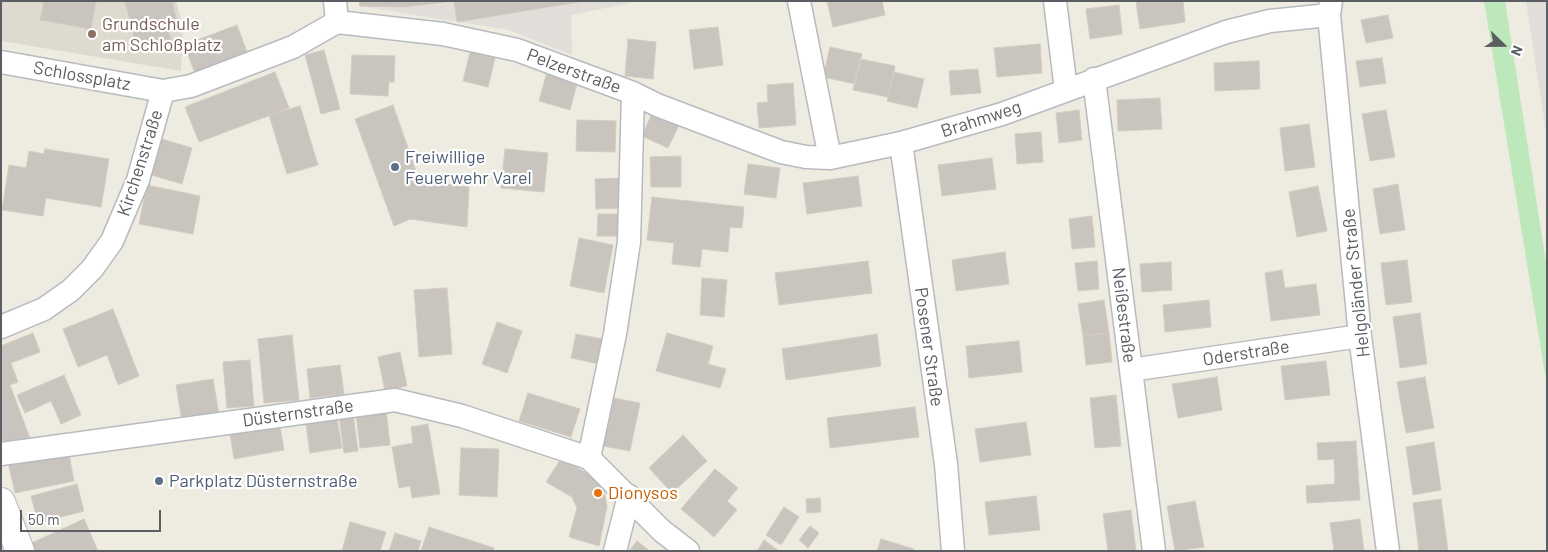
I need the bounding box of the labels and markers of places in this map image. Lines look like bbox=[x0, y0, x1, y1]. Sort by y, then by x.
place label: Grundschule am Schloßplatz bbox=[102, 13, 221, 56]
marker: Grundschule am Schloßplatz bbox=[86, 28, 98, 40]
place label: Freiwillige Feuerwehr Varel bbox=[405, 146, 532, 188]
marker: Freiwillige Feuerwehr Varel bbox=[389, 161, 401, 173]
place label: Parkplatz Düsternstraße bbox=[169, 470, 358, 492]
marker: Parkplatz Düsternstraße bbox=[153, 475, 165, 487]
place label: Dionysos bbox=[608, 482, 678, 504]
marker: Dionysos bbox=[592, 487, 604, 499]

